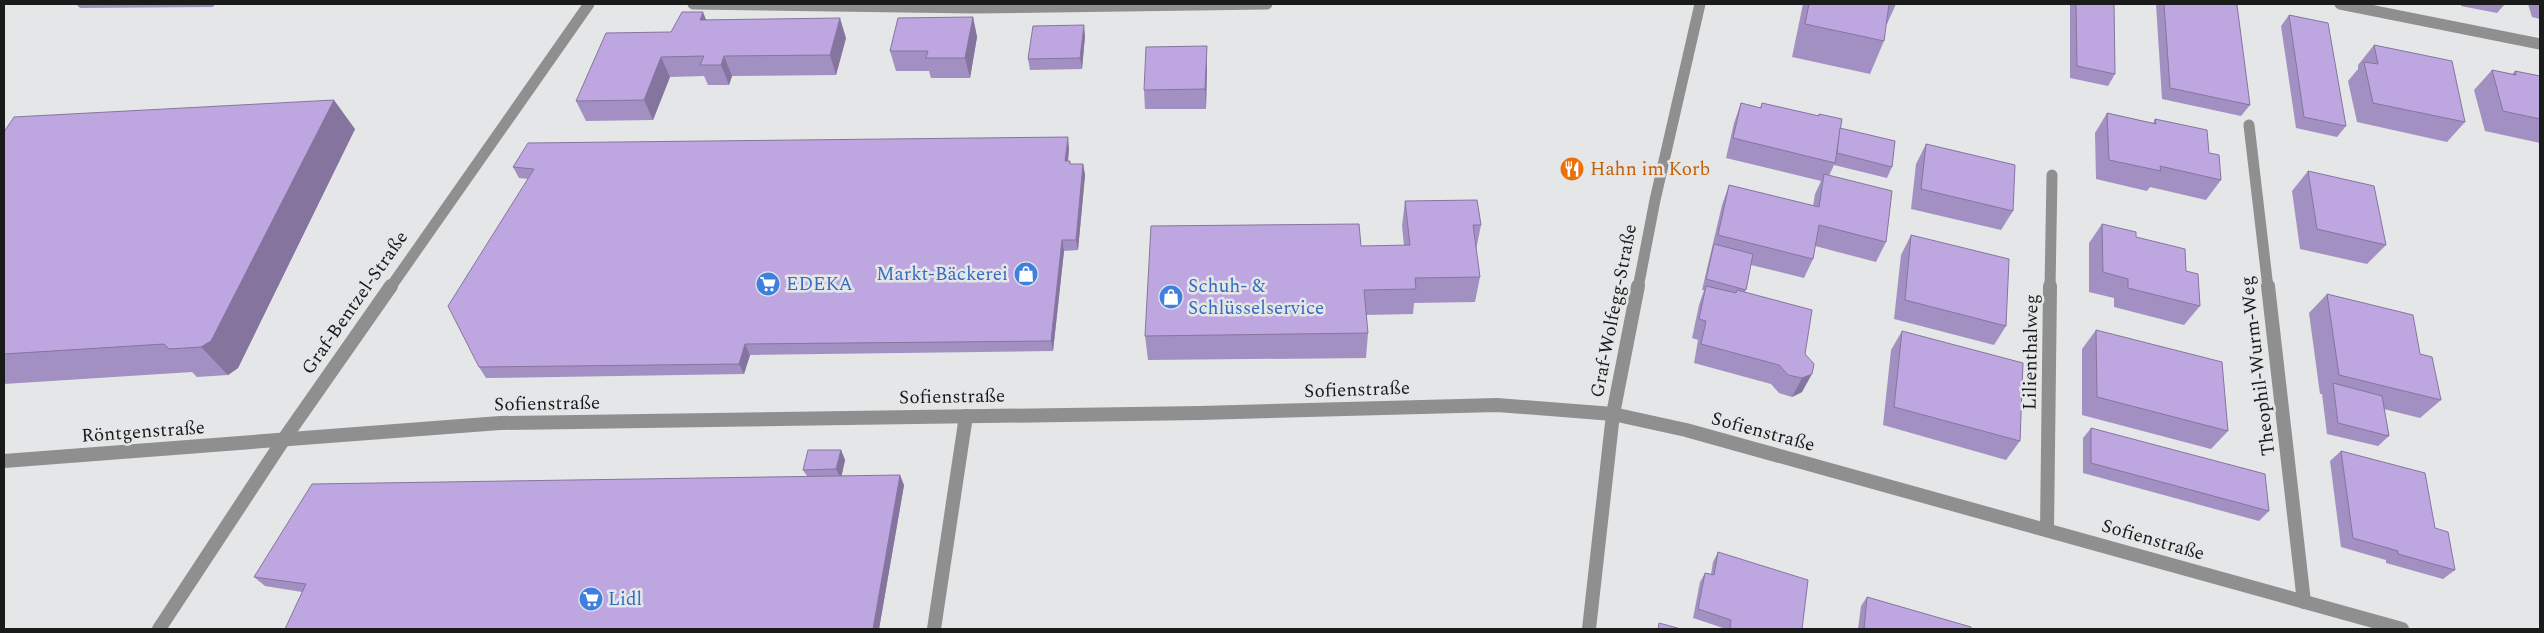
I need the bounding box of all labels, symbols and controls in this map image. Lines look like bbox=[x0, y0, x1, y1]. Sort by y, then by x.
place label: Hahn im Korb bbox=[1590, 155, 1710, 184]
restaurant icon: Hahn im Korb bbox=[1559, 156, 1585, 182]
street label: Graf-Wolfegg-Straße bbox=[1583, 222, 1645, 400]
street label: Graf-Bentzel-Straße bbox=[294, 225, 416, 381]
place label: Markt-Bäckerei bbox=[876, 260, 1008, 289]
shop icon: Markt-Bäckerei bbox=[1013, 261, 1039, 287]
place label: EDEKA bbox=[786, 270, 853, 299]
supermarket icon: EDEKA bbox=[755, 271, 781, 297]
place label: Schuh- & Schlüsselservice bbox=[1188, 272, 1324, 323]
street label: Theophil-Wurm-Weg bbox=[2233, 274, 2283, 458]
shop icon: Schuh- & Schlüsselservice bbox=[1158, 284, 1184, 310]
street label: Lilienthalweg bbox=[2015, 294, 2047, 410]
street label: Sofienstraße bbox=[1304, 374, 1410, 406]
street label: Sofienstraße bbox=[899, 382, 1005, 412]
street label: Sofienstraße bbox=[494, 389, 600, 419]
street label: Sofienstraße bbox=[1708, 404, 1818, 460]
street label: Röntgenstraße bbox=[80, 413, 206, 451]
street label: Sofienstraße bbox=[2098, 511, 2208, 569]
place label: Lidl bbox=[608, 585, 642, 614]
supermarket icon: Lidl bbox=[578, 586, 604, 612]

